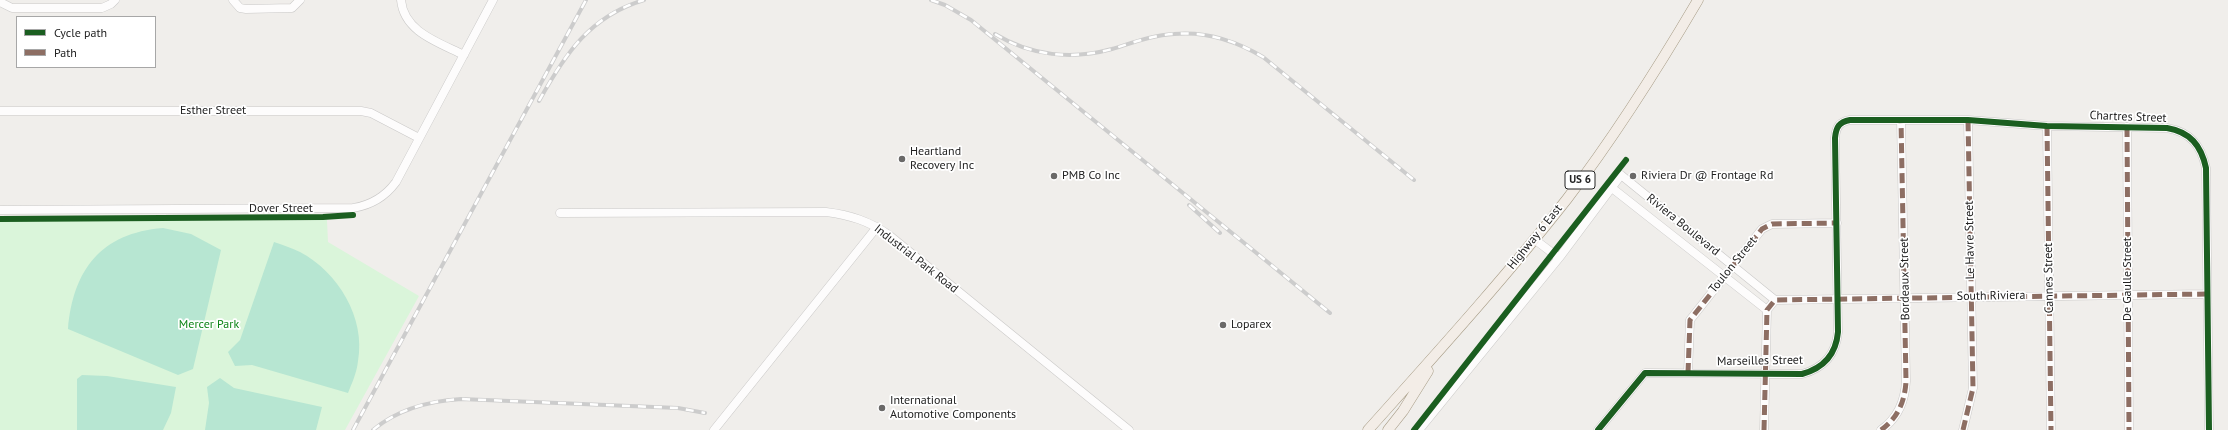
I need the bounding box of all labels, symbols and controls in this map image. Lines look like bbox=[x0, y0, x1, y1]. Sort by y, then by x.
legend bbox=[16, 16, 156, 68]
text: Cycle path bbox=[54, 25, 107, 40]
text: Path bbox=[54, 45, 77, 60]
street label: Esther Street bbox=[180, 104, 246, 118]
street label: Chartres Street bbox=[2089, 108, 2167, 126]
place label: Heartland Recovery Inc bbox=[910, 145, 974, 173]
marker: Heartland Recovery Inc bbox=[897, 154, 907, 164]
place label: PMB Co Inc bbox=[1062, 169, 1120, 183]
place label: Riviera Dr @ Frontage Rd bbox=[1641, 169, 1773, 183]
marker: PMB Co Inc bbox=[1049, 171, 1059, 181]
road number: US 6 bbox=[1565, 171, 1595, 189]
marker: Riviera Dr @ Frontage Rd bbox=[1628, 171, 1638, 181]
street label: Riviera Boulevard bbox=[1643, 191, 1723, 259]
street label: Le Havre Street bbox=[1962, 201, 1978, 279]
street label: Dover Street bbox=[249, 202, 313, 216]
street label: Highway 6 East bbox=[1505, 202, 1565, 272]
street label: Industrial Park Road bbox=[871, 222, 961, 296]
street label: Toulon Street bbox=[1706, 234, 1760, 296]
street label: De Gaulle Street bbox=[2121, 237, 2135, 321]
street label: Bordeaux Street bbox=[1897, 238, 1913, 320]
street label: Cannes Street bbox=[2041, 243, 2057, 313]
street label: South Riviera bbox=[1957, 288, 2025, 304]
park label: Mercer Park bbox=[179, 318, 239, 332]
place label: Loparex bbox=[1231, 318, 1271, 332]
marker: Loparex bbox=[1218, 320, 1228, 330]
street label: Marseilles Street bbox=[1717, 353, 1803, 369]
place label: International Automotive Components bbox=[890, 394, 1016, 422]
marker: International Automotive Components bbox=[877, 403, 887, 413]

